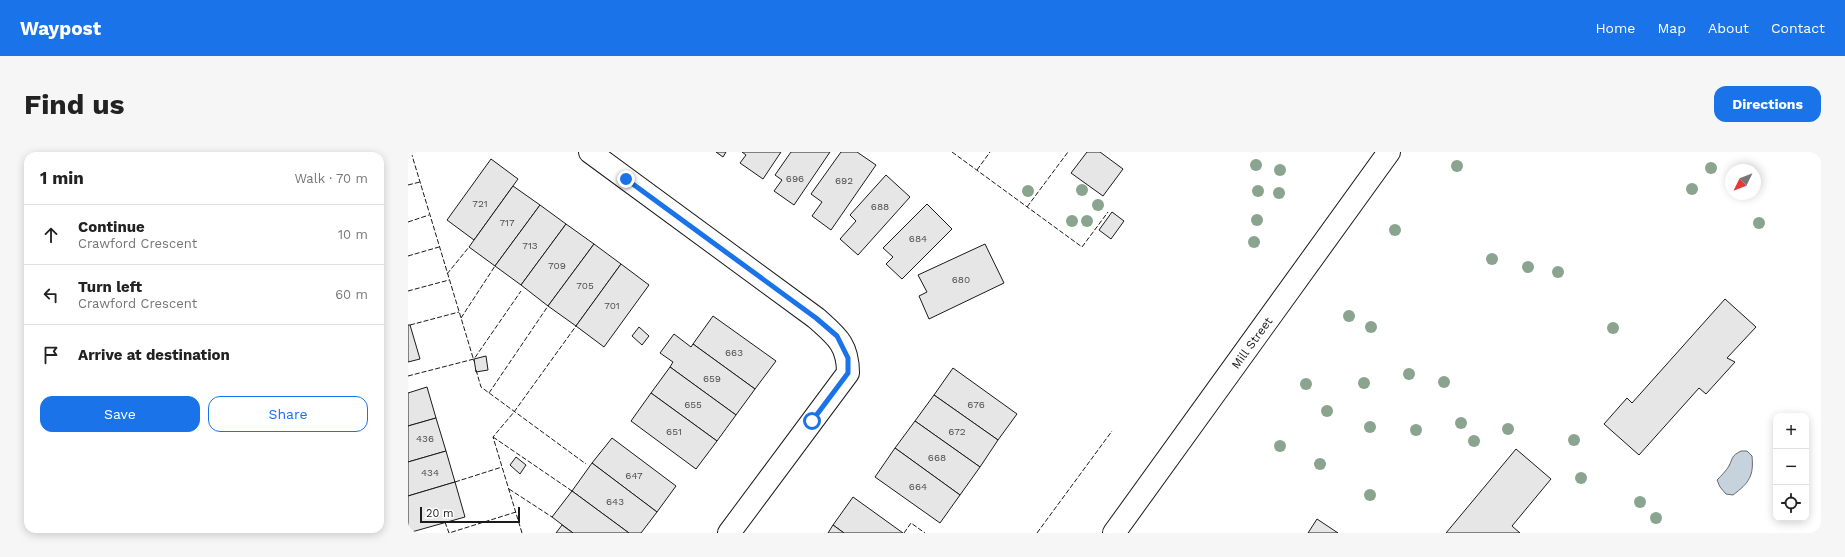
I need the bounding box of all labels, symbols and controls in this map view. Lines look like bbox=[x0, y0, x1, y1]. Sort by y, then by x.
text: Waypost bbox=[20, 17, 101, 40]
text: Home bbox=[1595, 20, 1635, 36]
text: Map bbox=[1657, 20, 1686, 36]
text: About bbox=[1708, 20, 1749, 36]
text: Contact bbox=[1771, 20, 1825, 36]
button: Directions bbox=[1714, 86, 1821, 122]
text: Find us bbox=[24, 88, 124, 121]
north arrow bbox=[1725, 164, 1761, 200]
text: 1 min bbox=[40, 168, 84, 188]
route end bbox=[617, 170, 635, 188]
text: Walk · 70 m bbox=[294, 171, 368, 186]
house number: 696 bbox=[786, 173, 804, 184]
house number: 692 bbox=[835, 175, 853, 186]
house number: 721 bbox=[472, 198, 488, 209]
house number: 688 bbox=[871, 201, 889, 212]
house number: 717 bbox=[499, 217, 515, 228]
text: Continue bbox=[78, 218, 145, 236]
icon: ahead bbox=[40, 224, 62, 246]
text: 10 m bbox=[338, 227, 368, 242]
house number: 684 bbox=[909, 233, 927, 244]
text: Crawford Crescent bbox=[78, 236, 197, 251]
house number: 713 bbox=[522, 240, 538, 251]
house number: 709 bbox=[548, 260, 566, 271]
house number: 680 bbox=[952, 274, 970, 285]
text: Turn left bbox=[78, 278, 142, 296]
house number: 705 bbox=[576, 280, 594, 291]
icon: left bbox=[40, 284, 62, 306]
text: 60 m bbox=[335, 287, 368, 302]
text: Crawford Crescent bbox=[78, 296, 197, 311]
house number: 701 bbox=[604, 300, 620, 311]
street label: Mill Street bbox=[1229, 314, 1275, 372]
icon: arrive bbox=[40, 344, 62, 366]
text: Arrive at destination bbox=[78, 346, 230, 364]
house number: 663 bbox=[725, 347, 743, 358]
house number: 659 bbox=[703, 373, 721, 384]
button: Save bbox=[40, 396, 200, 432]
button: Share bbox=[208, 396, 368, 432]
house number: 655 bbox=[684, 399, 702, 410]
house number: 676 bbox=[967, 399, 985, 410]
route start bbox=[803, 412, 821, 430]
map controls bbox=[1773, 413, 1809, 521]
button: + bbox=[1773, 413, 1809, 449]
house number: 651 bbox=[666, 426, 682, 437]
house number: 672 bbox=[948, 426, 966, 437]
house number: 436 bbox=[416, 433, 434, 444]
button: − bbox=[1773, 449, 1809, 485]
house number: 668 bbox=[928, 452, 946, 463]
house number: 434 bbox=[421, 467, 439, 478]
house number: 647 bbox=[625, 470, 643, 481]
house number: 664 bbox=[909, 481, 927, 492]
button: locate bbox=[1773, 485, 1809, 521]
house number: 643 bbox=[606, 496, 624, 507]
scale bar bbox=[420, 505, 520, 524]
text: 20 m bbox=[426, 507, 454, 520]

